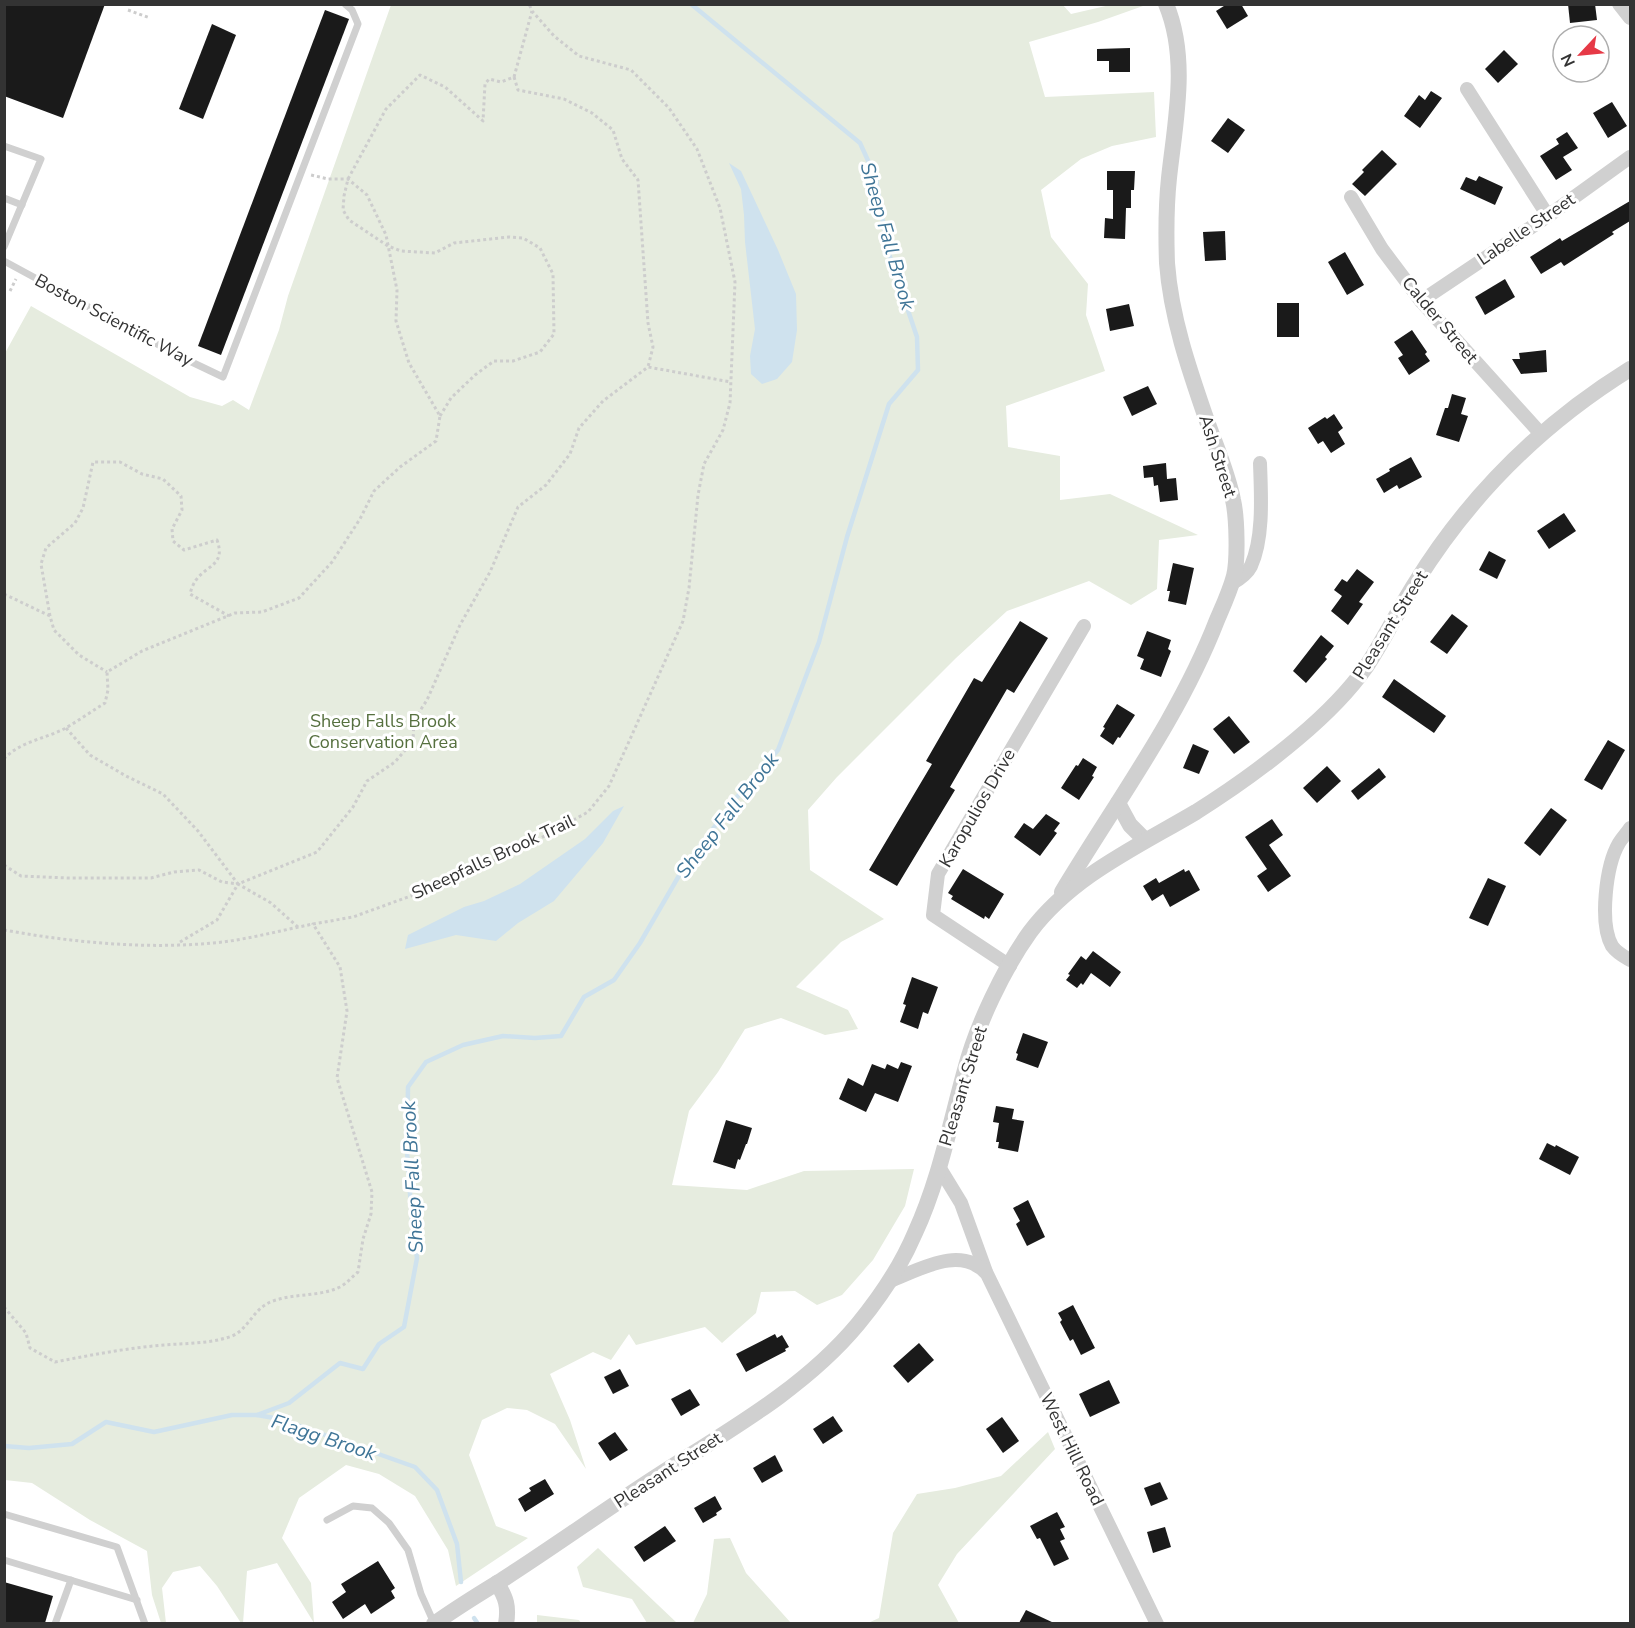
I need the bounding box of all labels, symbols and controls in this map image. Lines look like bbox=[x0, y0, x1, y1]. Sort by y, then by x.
north arrow bbox=[1551, 24, 1611, 84]
text: N bbox=[1556, 50, 1581, 70]
water label: Sheep Fall Brook bbox=[854, 159, 922, 314]
street label: Labelle Street bbox=[1472, 187, 1580, 271]
street label: Boston Scientific Way bbox=[31, 268, 198, 372]
street label: Calder Street bbox=[1396, 271, 1484, 369]
street label: Ash Street bbox=[1193, 412, 1243, 501]
street label: Pleasant Street bbox=[1347, 565, 1433, 684]
park label: Sheep Falls Brook Conservation Area bbox=[308, 709, 458, 754]
street label: Karopulios Drive bbox=[933, 744, 1021, 872]
water label: Sheep Fall Brook bbox=[670, 746, 786, 884]
street label: Sheepfalls Brook Trail bbox=[408, 808, 579, 905]
street label: Pleasant Street bbox=[933, 1022, 993, 1149]
water label: Sheep Fall Brook bbox=[395, 1099, 430, 1254]
street label: West Hill Road bbox=[1034, 1389, 1110, 1509]
water label: Flagg Brook bbox=[268, 1408, 381, 1467]
street label: Pleasant Street bbox=[609, 1426, 727, 1514]

